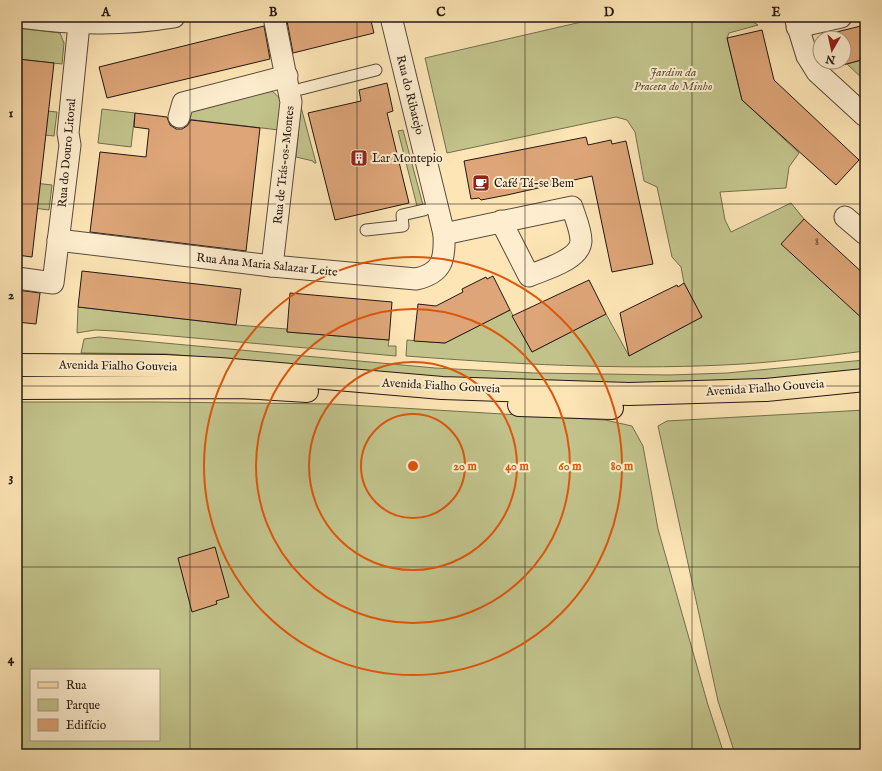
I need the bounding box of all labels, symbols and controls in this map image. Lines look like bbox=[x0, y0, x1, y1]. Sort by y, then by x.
text: A bbox=[101, 4, 112, 21]
text: B bbox=[269, 4, 278, 21]
text: C bbox=[436, 4, 446, 21]
text: D bbox=[604, 4, 615, 21]
text: E bbox=[771, 4, 781, 21]
north arrow bbox=[812, 30, 852, 70]
text: N bbox=[824, 51, 837, 67]
street label: Rua do Ribatejo bbox=[393, 54, 427, 137]
park label: Jardim da Praceta do Minho bbox=[634, 65, 712, 94]
street label: Rua do Douro Litoral bbox=[55, 97, 79, 208]
text: 1 bbox=[9, 105, 14, 122]
street label: Rua de Trás-os-Montes bbox=[270, 105, 298, 225]
building icon: Lar Montepio bbox=[349, 148, 369, 168]
place label: Lar Montepio bbox=[372, 151, 443, 167]
cafe icon: Café Tá-se Bem bbox=[471, 173, 491, 193]
place label: Café Tá-se Bem bbox=[494, 176, 574, 191]
house number: 8 bbox=[815, 236, 819, 249]
street label: Rua Ana Maria Salazar Leite bbox=[196, 250, 339, 280]
text: 2 bbox=[8, 287, 14, 304]
street label: Avenida Fialho Gouveia bbox=[58, 357, 178, 375]
street label: Avenida Fialho Gouveia bbox=[380, 375, 501, 397]
street label: Avenida Fialho Gouveia bbox=[704, 376, 825, 400]
centre of rings bbox=[406, 459, 420, 473]
text: 20 m bbox=[453, 459, 477, 474]
text: 40 m bbox=[505, 459, 530, 474]
text: 60 m bbox=[559, 459, 582, 474]
text: 80 m bbox=[611, 459, 634, 474]
text: 3 bbox=[9, 469, 14, 486]
text: 4 bbox=[8, 651, 15, 668]
legend bbox=[30, 669, 160, 741]
text: Rua bbox=[66, 678, 87, 693]
text: Parque bbox=[66, 698, 101, 714]
text: Edifício bbox=[66, 718, 107, 733]

